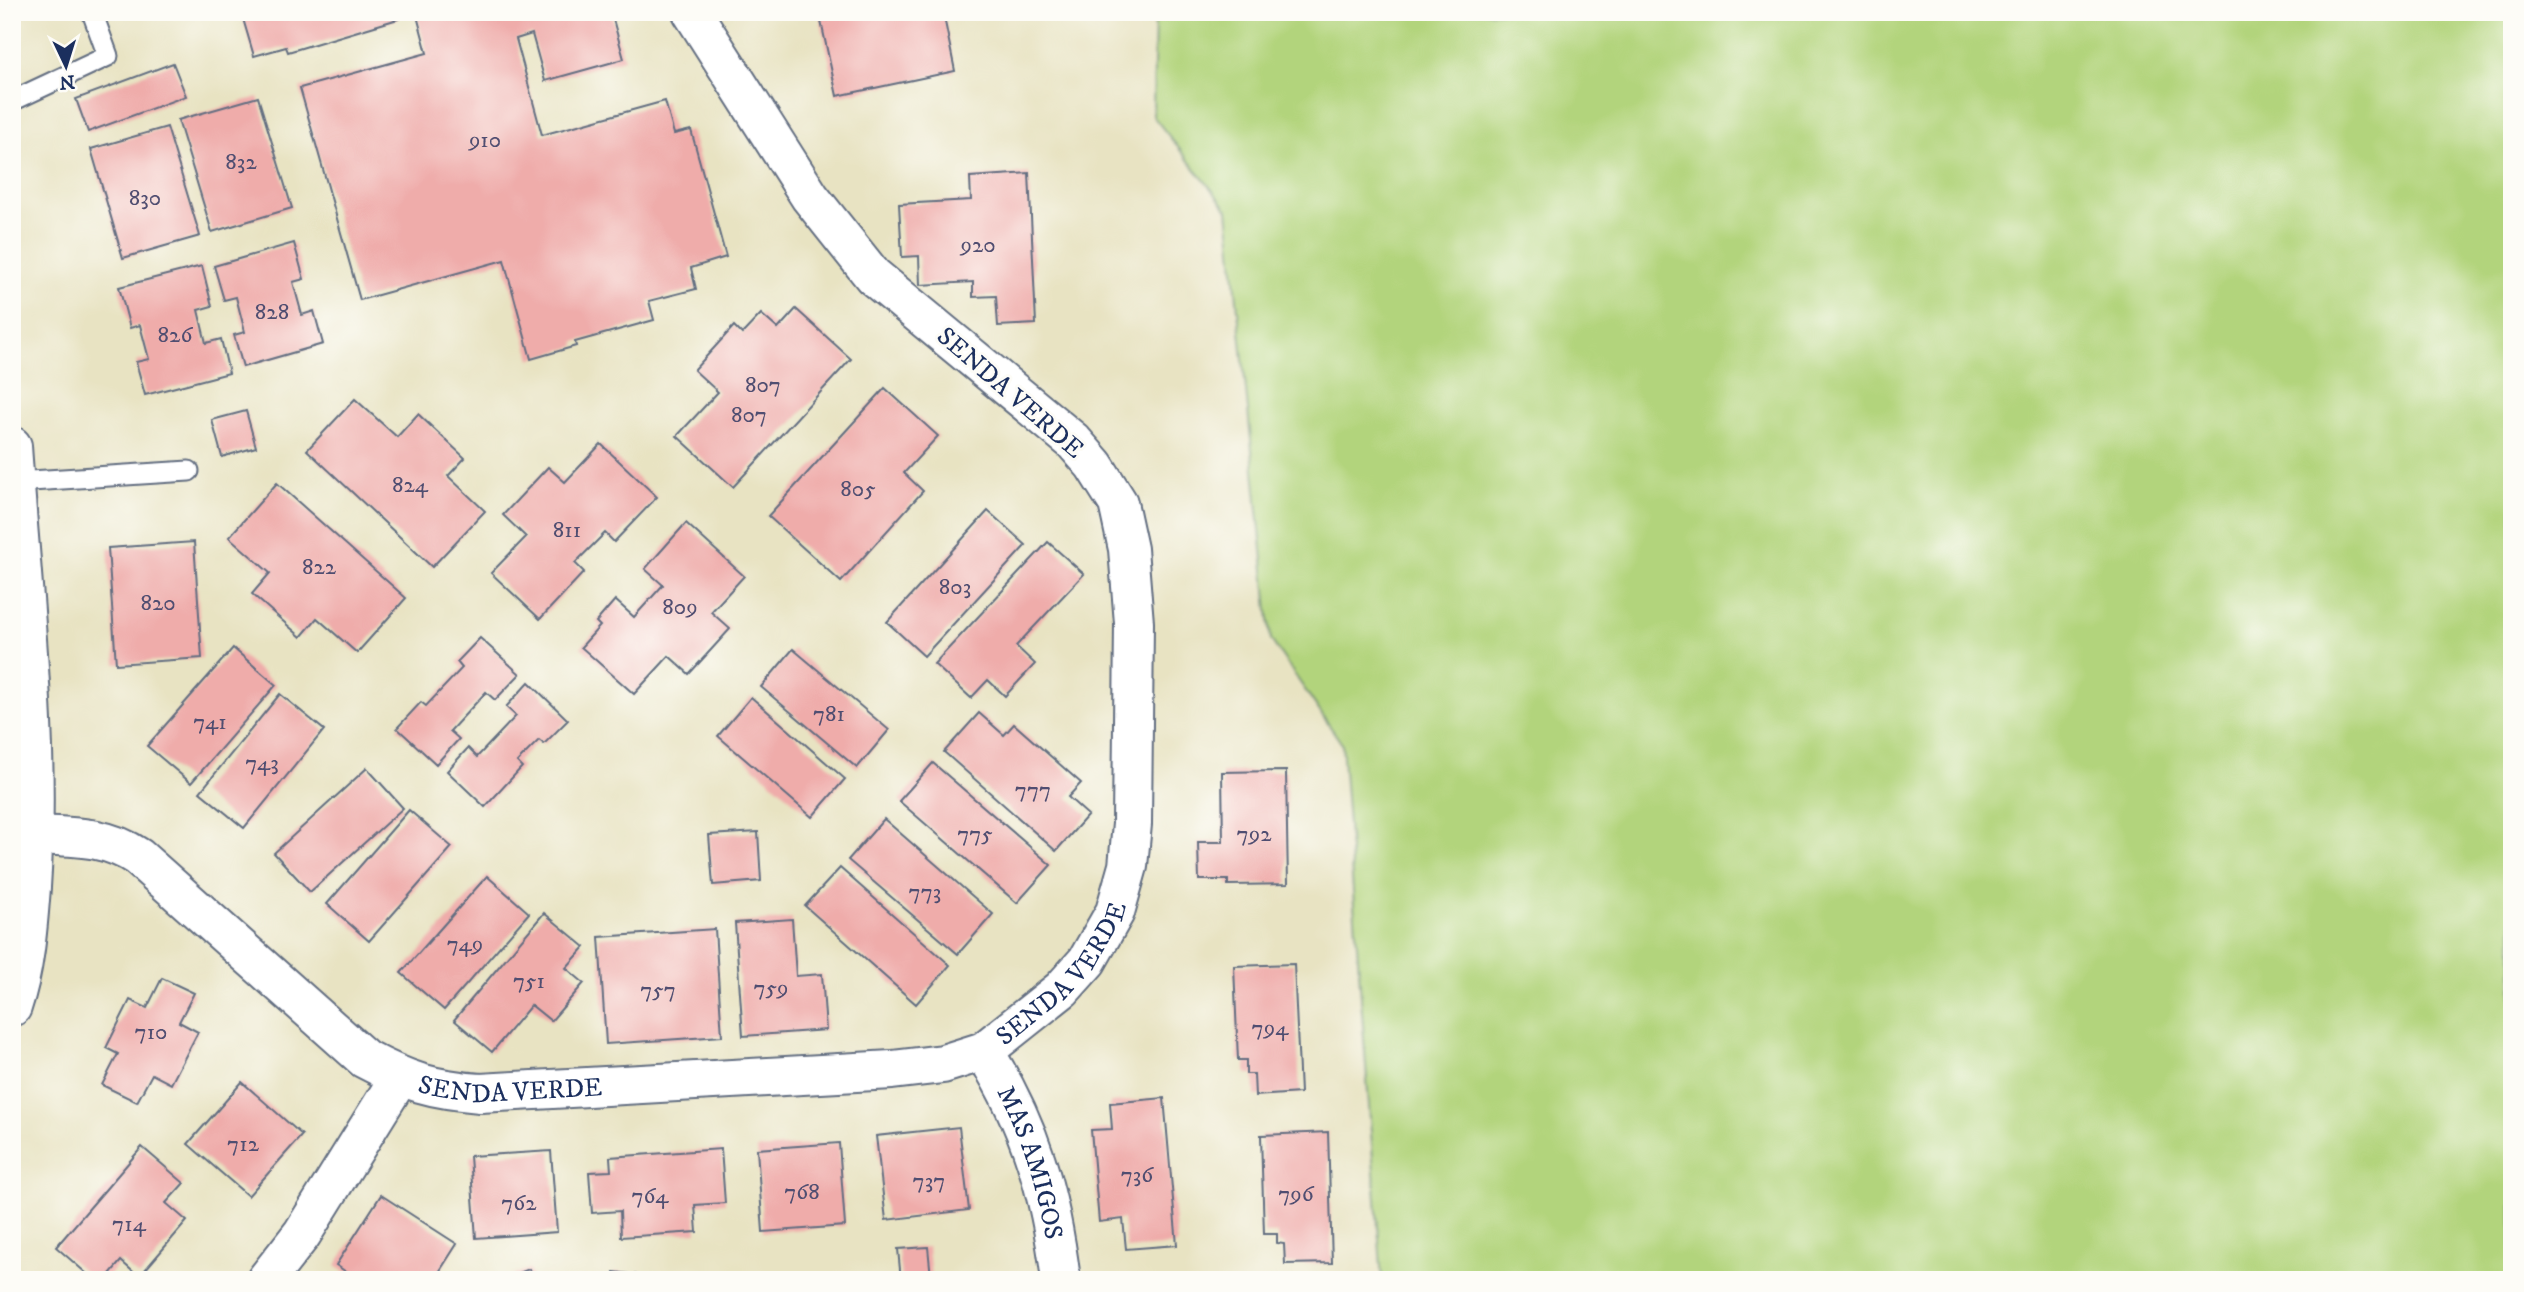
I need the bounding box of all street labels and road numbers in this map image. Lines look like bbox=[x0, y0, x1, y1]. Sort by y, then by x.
street label: SENDA VERDE bbox=[930, 320, 1090, 466]
street label: SENDA VERDE bbox=[990, 899, 1135, 1053]
street label: SENDA VERDE bbox=[414, 1068, 603, 1111]
street label: MAS AMIGOS bbox=[989, 1081, 1070, 1242]

